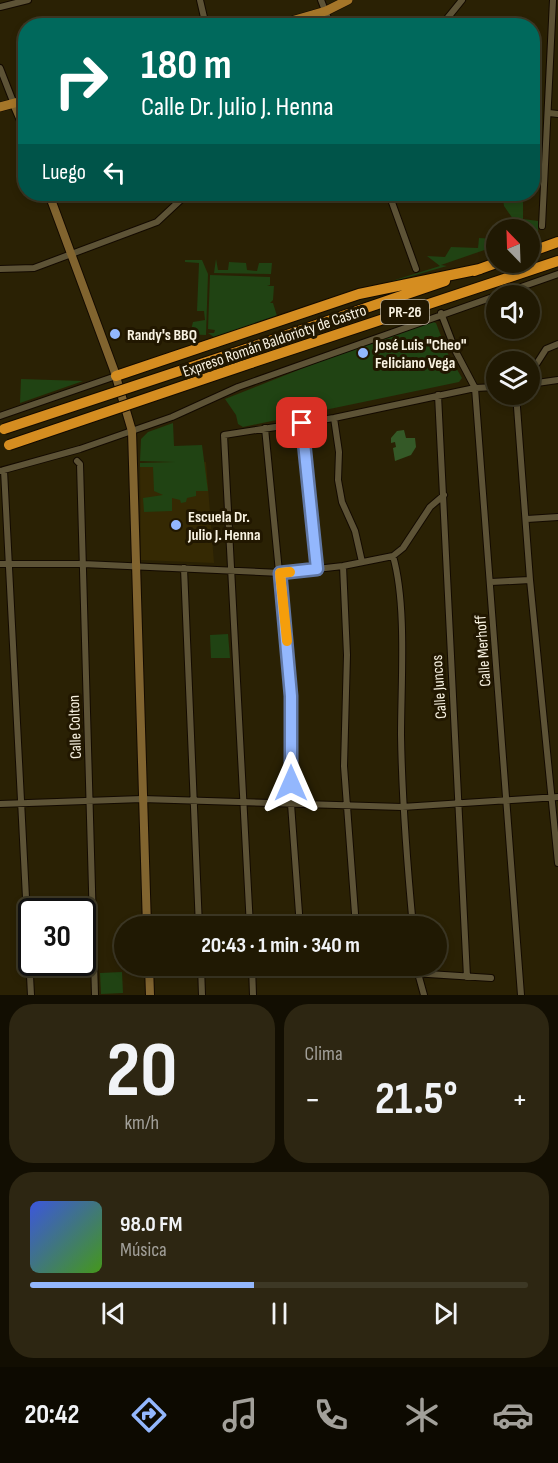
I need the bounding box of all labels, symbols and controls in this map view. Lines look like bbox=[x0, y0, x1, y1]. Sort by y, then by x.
text: 180 m bbox=[141, 40, 232, 91]
icon: right bbox=[42, 42, 120, 120]
text: Calle Dr. Julio J. Henna bbox=[141, 91, 334, 123]
icon: left bbox=[98, 156, 131, 189]
text: Luego bbox=[42, 159, 86, 186]
north arrow bbox=[486, 219, 540, 273]
map controls bbox=[486, 219, 540, 405]
button: sound bbox=[486, 285, 540, 339]
road number: PR-26 bbox=[381, 300, 429, 324]
street label: Expreso Román Baldorioty de Castro bbox=[180, 301, 369, 382]
place label: Randy's BBQ bbox=[127, 326, 197, 345]
marker: Randy's BBQ bbox=[108, 327, 122, 341]
place label: José Luis "Cheo" Feliciano Vega bbox=[374, 336, 466, 373]
marker: José Luis "Cheo" Feliciano Vega bbox=[356, 346, 370, 360]
button: layers bbox=[486, 351, 540, 405]
pin bbox=[276, 397, 327, 448]
icon: arrive bbox=[285, 406, 318, 439]
place label: Escuela Dr. Julio J. Henna bbox=[187, 508, 260, 545]
marker: Escuela Dr. Julio J. Henna bbox=[169, 518, 183, 532]
street label: Calle Merhoff bbox=[471, 614, 495, 687]
street label: Calle Juncos bbox=[428, 654, 451, 720]
street label: Calle Colton bbox=[65, 695, 86, 759]
position arrow bbox=[259, 751, 323, 815]
speed limit sign: 30 bbox=[18, 898, 96, 976]
text: 20:43 · 1 min · 340 m bbox=[201, 932, 360, 959]
text: 20 bbox=[106, 1025, 177, 1118]
text: Clima bbox=[305, 1042, 343, 1066]
text: 21.5° bbox=[375, 1072, 458, 1127]
text: − bbox=[305, 1080, 321, 1120]
text: + bbox=[512, 1080, 528, 1120]
text: km/h bbox=[124, 1111, 159, 1135]
text: 98.0 FM bbox=[120, 1211, 182, 1238]
text: Música bbox=[120, 1238, 167, 1262]
icon: previous bbox=[97, 1297, 130, 1330]
icon: pause bbox=[263, 1297, 296, 1330]
icon: next bbox=[429, 1297, 462, 1330]
icon: directions bbox=[128, 1394, 170, 1436]
icon: music bbox=[219, 1394, 261, 1436]
icon: phone bbox=[310, 1394, 352, 1436]
icon: climate bbox=[401, 1394, 443, 1436]
icon: car bbox=[492, 1394, 534, 1436]
text: 20:42 bbox=[24, 1399, 79, 1431]

